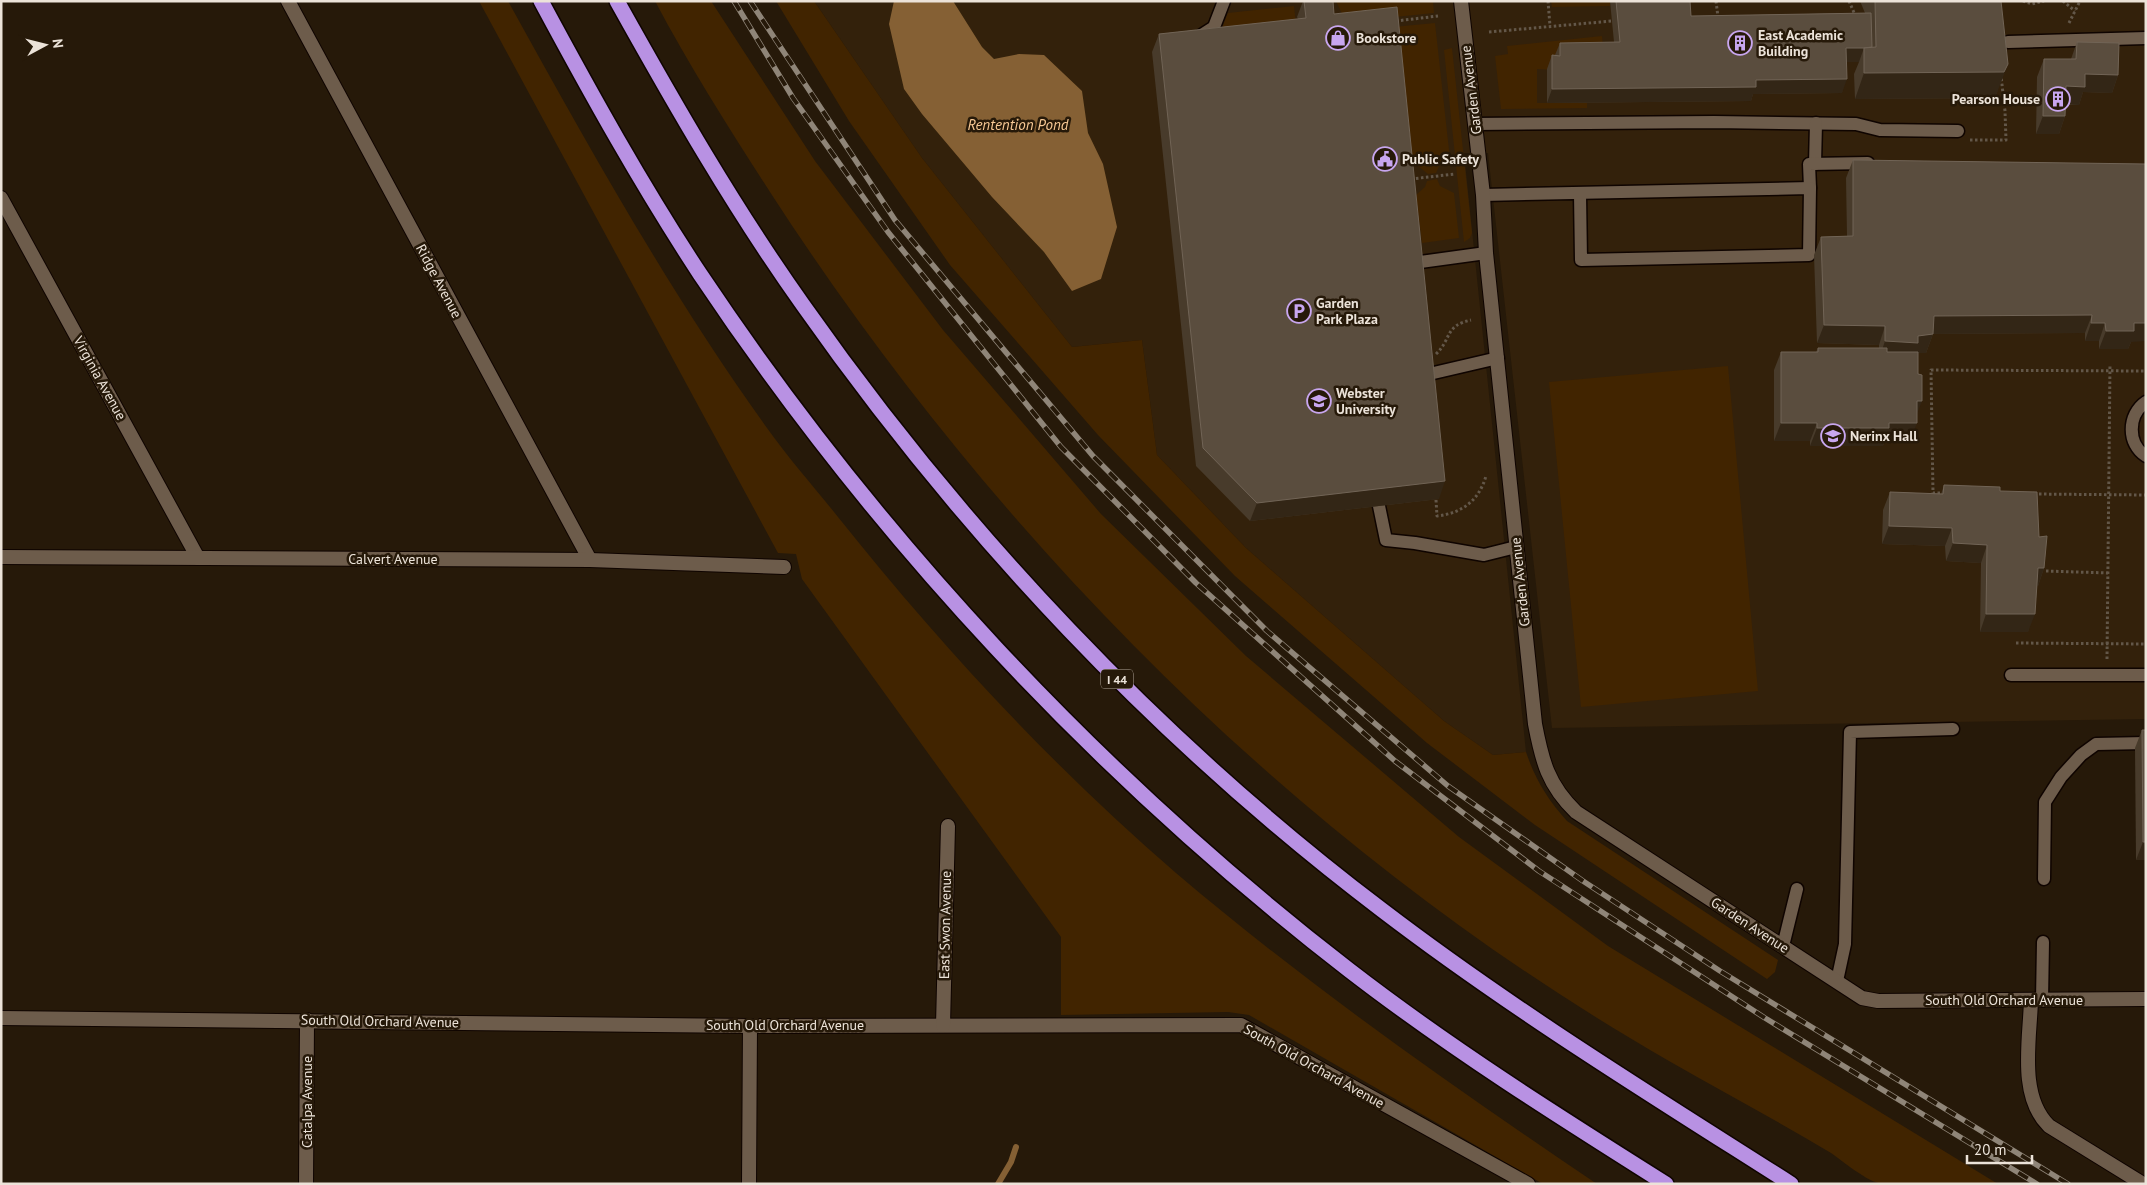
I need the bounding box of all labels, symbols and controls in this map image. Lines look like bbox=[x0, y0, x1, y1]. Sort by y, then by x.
north arrow bbox=[20, 20, 70, 70]
shop icon: Bookstore bbox=[1325, 25, 1351, 51]
place label: East Academic Building bbox=[1758, 26, 1843, 60]
place label: Bookstore bbox=[1356, 29, 1416, 47]
building icon: East Academic Building bbox=[1727, 30, 1753, 56]
text: N bbox=[48, 38, 67, 49]
street label: Garden Avenue bbox=[1457, 44, 1485, 136]
building icon: Pearson House bbox=[2045, 86, 2071, 112]
place label: Pearson House bbox=[1952, 90, 2040, 108]
water label: Rentention Pond bbox=[968, 115, 1069, 134]
public building icon: Public Safety bbox=[1372, 146, 1398, 172]
place label: Public Safety bbox=[1402, 150, 1479, 168]
street label: Ridge Avenue bbox=[412, 241, 466, 321]
place label: Garden Park Plaza bbox=[1316, 294, 1378, 328]
parking icon: Garden Park Plaza bbox=[1286, 298, 1312, 324]
street label: Virginia Avenue bbox=[69, 332, 130, 423]
place label: Webster University bbox=[1336, 384, 1396, 418]
school or university icon: Webster University bbox=[1306, 388, 1332, 414]
school or university icon: Nerinx Hall bbox=[1820, 423, 1846, 449]
place label: Nerinx Hall bbox=[1850, 427, 1918, 445]
street label: Garden Avenue bbox=[1506, 537, 1534, 627]
street label: Calvert Avenue bbox=[348, 550, 438, 568]
road number: I 44 bbox=[1101, 670, 1133, 689]
street label: East Swon Avenue bbox=[935, 871, 955, 979]
street label: Garden Avenue bbox=[1708, 893, 1792, 957]
street label: South Old Orchard Avenue bbox=[1925, 991, 2083, 1009]
street label: South Old Orchard Avenue bbox=[301, 1011, 459, 1031]
street label: South Old Orchard Avenue bbox=[706, 1016, 864, 1034]
street label: South Old Orchard Avenue bbox=[1240, 1020, 1388, 1112]
street label: Catalpa Avenue bbox=[298, 1056, 316, 1148]
scale bar bbox=[1967, 1132, 2032, 1164]
text: 20 m bbox=[1974, 1140, 2007, 1159]

